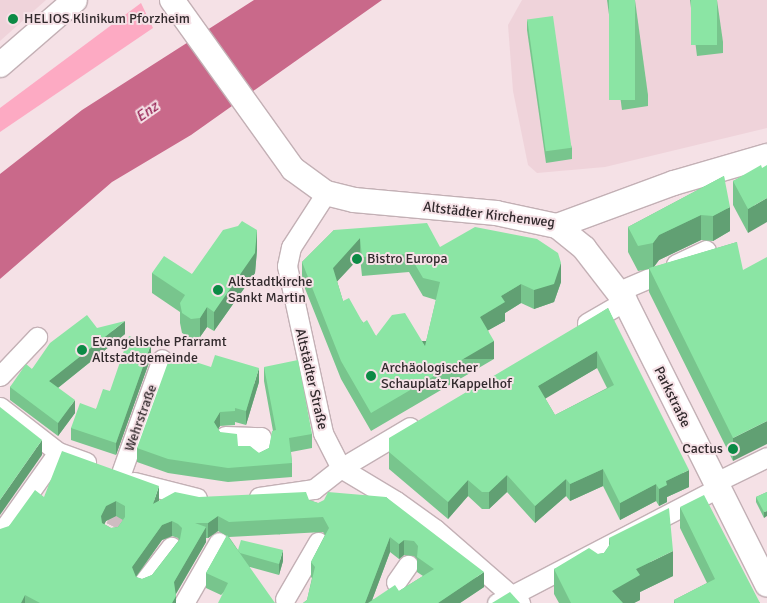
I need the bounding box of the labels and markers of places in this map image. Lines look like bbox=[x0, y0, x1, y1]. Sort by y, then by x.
place label: HELIOS Klinikum Pforzheim bbox=[24, 11, 190, 27]
marker: HELIOS Klinikum Pforzheim bbox=[6, 12, 20, 26]
place label: Bistro Europa bbox=[367, 251, 448, 267]
marker: Bistro Europa bbox=[351, 253, 363, 265]
place label: Altstadtkirche Sankt Martin bbox=[228, 274, 312, 306]
marker: Altstadtkirche Sankt Martin bbox=[212, 284, 224, 296]
place label: Evangelische Pfarramt Altstadtgemeinde bbox=[92, 334, 227, 367]
marker: Evangelische Pfarramt Altstadtgemeinde bbox=[76, 344, 88, 356]
place label: Archäologischer Schauplatz Kappelhof bbox=[381, 360, 512, 392]
marker: Archäologischer Schauplatz Kappelhof bbox=[365, 370, 377, 382]
place label: Cactus bbox=[682, 441, 723, 457]
marker: Cactus bbox=[727, 443, 739, 455]

